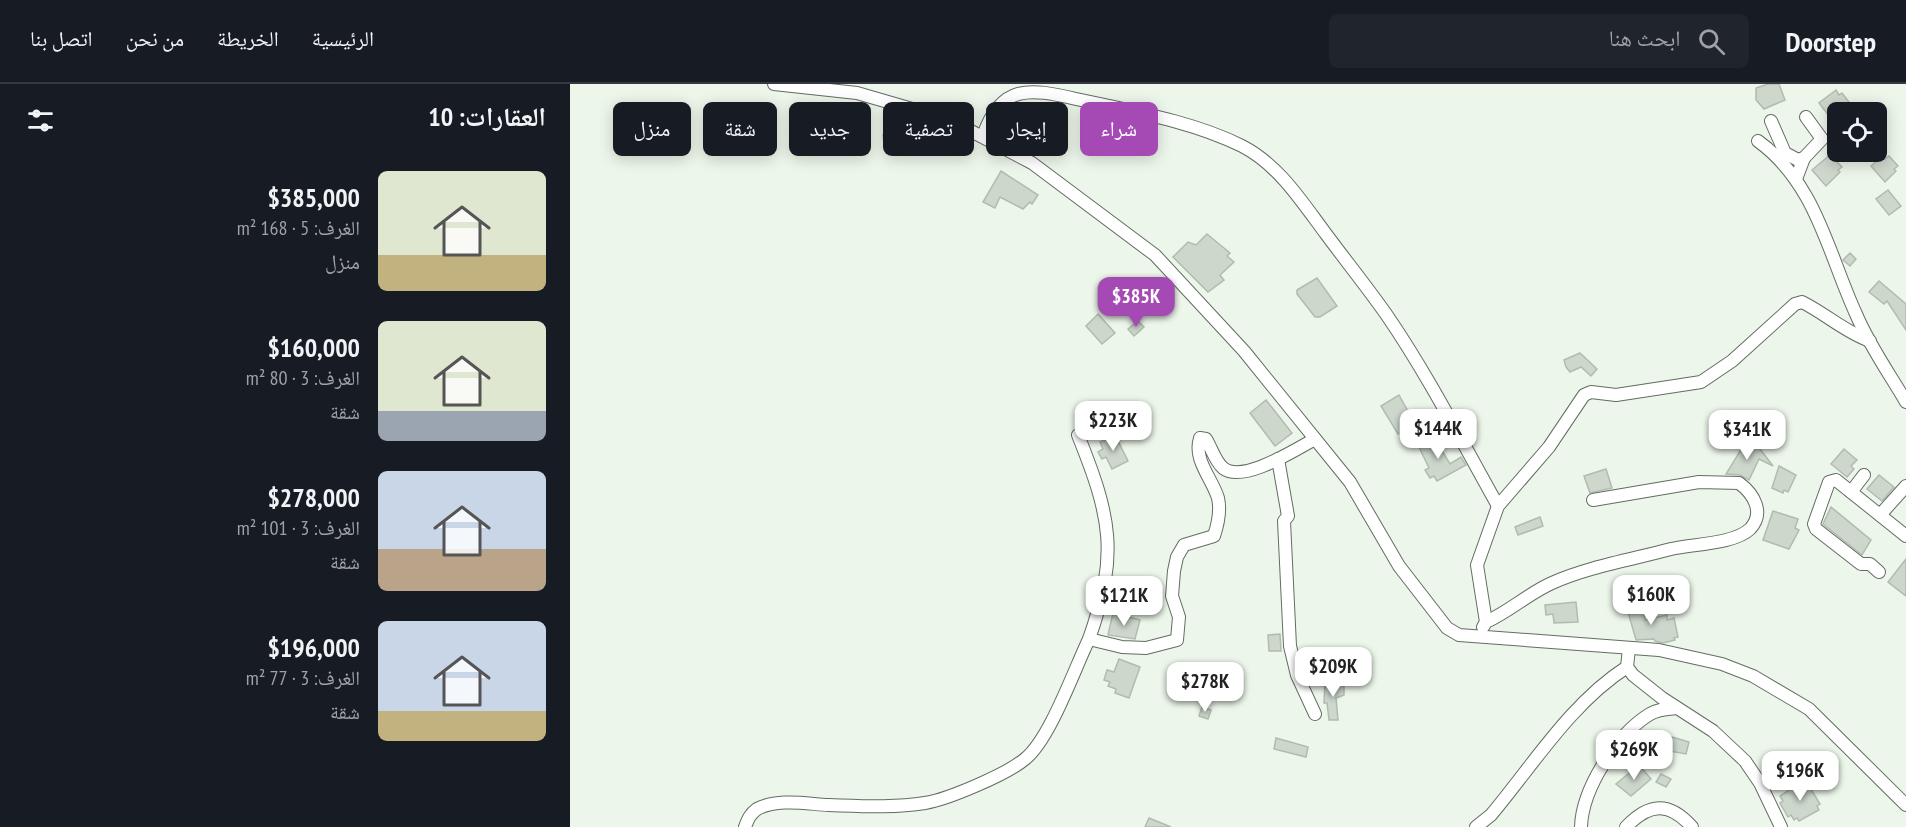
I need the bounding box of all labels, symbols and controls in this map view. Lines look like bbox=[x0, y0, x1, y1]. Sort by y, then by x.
search box bbox=[1329, 14, 1749, 68]
text: Doorstep bbox=[1785, 23, 1876, 60]
text: ابحث هنا bbox=[1609, 24, 1680, 52]
text: اتصل بنا bbox=[30, 25, 93, 52]
text: من نحن bbox=[126, 25, 184, 52]
text: الخريطة bbox=[217, 25, 279, 52]
text: الرئيسية bbox=[312, 25, 374, 52]
icon: search bbox=[1695, 25, 1728, 58]
text: العقارات: 10 bbox=[428, 100, 546, 133]
chip: منزل bbox=[613, 102, 691, 156]
chip: شقة bbox=[703, 102, 777, 156]
chip: جديد bbox=[789, 102, 871, 156]
chip: تصفية bbox=[883, 102, 974, 156]
chip: إيجار bbox=[986, 102, 1068, 156]
chip: شراء bbox=[1080, 102, 1158, 156]
map controls bbox=[1827, 102, 1887, 162]
button: locate bbox=[1827, 102, 1887, 162]
icon: filters bbox=[24, 104, 57, 137]
text: $385,000 bbox=[267, 181, 360, 214]
icon: home bbox=[426, 195, 498, 267]
text: الغرف: 5 · 168 m² bbox=[237, 215, 360, 241]
text: منزل bbox=[325, 249, 360, 275]
pin: $385K bbox=[1094, 277, 1178, 328]
text: $385K bbox=[1112, 283, 1160, 309]
text: $160,000 bbox=[267, 331, 360, 364]
icon: home bbox=[426, 345, 498, 417]
text: الغرف: 3 · 80 m² bbox=[246, 365, 360, 391]
text: شقة bbox=[330, 399, 360, 425]
pin: $223K bbox=[1071, 401, 1155, 452]
text: $223K bbox=[1089, 407, 1137, 433]
pin: $144K bbox=[1396, 409, 1480, 460]
pin: $341K bbox=[1705, 410, 1789, 461]
text: $144K bbox=[1414, 415, 1462, 441]
text: $341K bbox=[1723, 416, 1771, 442]
text: $278,000 bbox=[267, 481, 360, 514]
icon: home bbox=[426, 495, 498, 567]
text: الغرف: 3 · 101 m² bbox=[237, 515, 360, 541]
text: شقة bbox=[330, 549, 360, 575]
pin: $160K bbox=[1609, 575, 1693, 626]
pin: $121K bbox=[1082, 576, 1166, 627]
text: $160K bbox=[1627, 581, 1675, 607]
text: $121K bbox=[1100, 582, 1148, 608]
text: $196,000 bbox=[267, 631, 360, 664]
icon: home bbox=[426, 645, 498, 717]
pin: $209K bbox=[1291, 647, 1375, 698]
text: $209K bbox=[1309, 653, 1357, 679]
pin: $278K bbox=[1163, 662, 1247, 713]
text: الغرف: 3 · 77 m² bbox=[246, 665, 360, 691]
text: $278K bbox=[1181, 668, 1229, 694]
text: شقة bbox=[330, 699, 360, 725]
pin: $269K bbox=[1592, 730, 1676, 781]
text: $269K bbox=[1610, 736, 1658, 762]
pin: $196K bbox=[1758, 751, 1842, 802]
text: $196K bbox=[1776, 757, 1824, 783]

